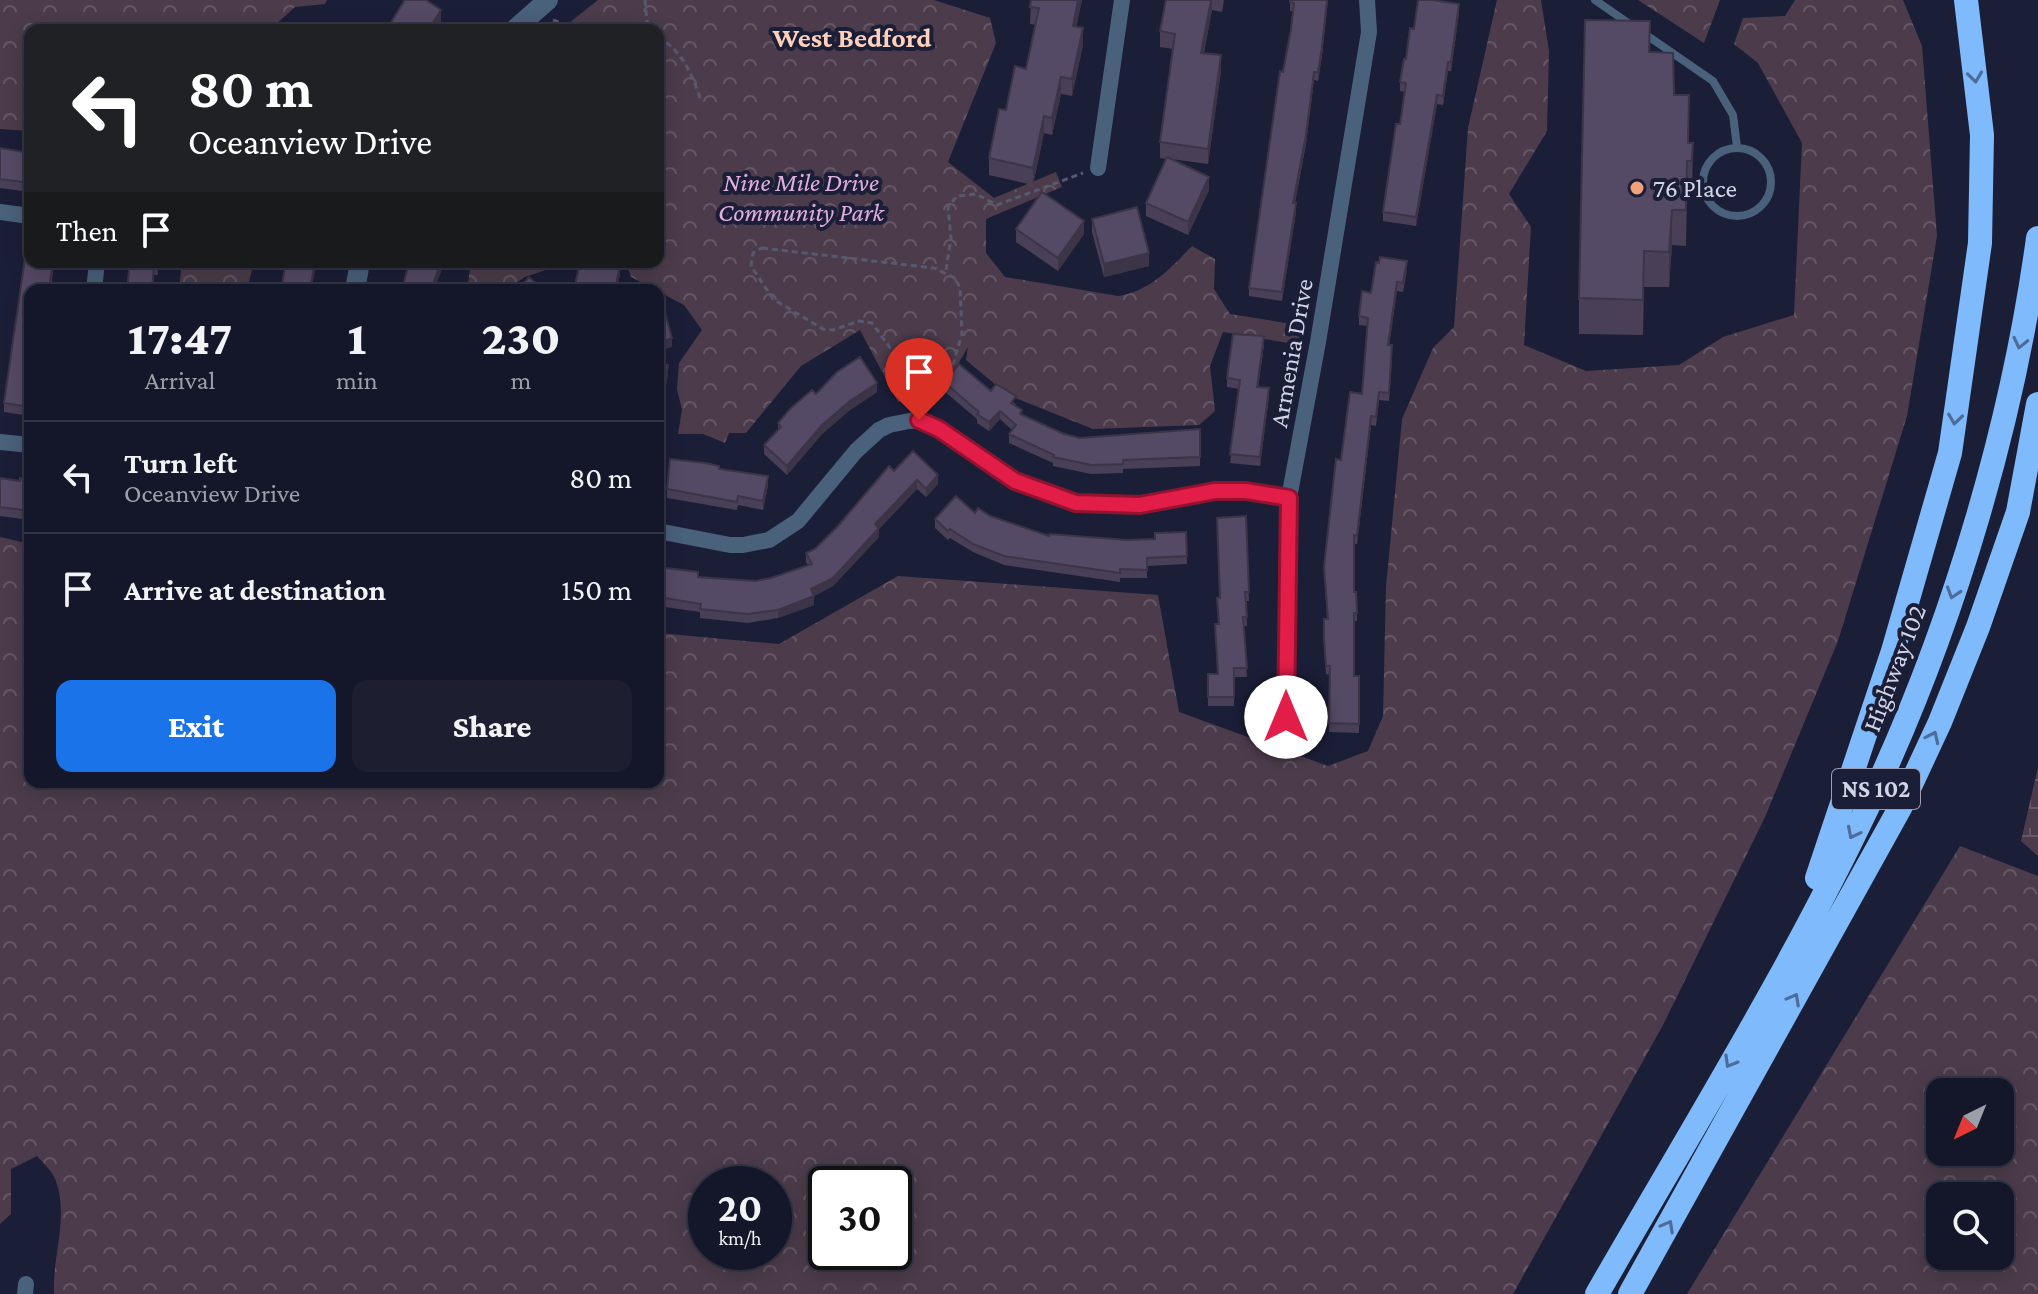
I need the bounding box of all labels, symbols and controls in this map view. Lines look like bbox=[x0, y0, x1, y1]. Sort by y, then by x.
district label: West Bedford bbox=[771, 22, 932, 53]
icon: left bbox=[56, 56, 160, 160]
text: 80 m bbox=[188, 57, 313, 119]
one-way arrow bbox=[1966, 71, 1983, 84]
text: Oceanview Drive bbox=[188, 122, 432, 162]
park label: Nine Mile Drive Community Park bbox=[718, 168, 886, 227]
place label: 76 Place bbox=[1653, 174, 1737, 203]
marker: 76 Place bbox=[1628, 179, 1646, 197]
icon: arrive bbox=[134, 208, 178, 252]
text: Then bbox=[56, 214, 118, 247]
street label: Armenia Drive bbox=[1264, 276, 1319, 430]
text: 17:47 bbox=[128, 311, 232, 364]
text: 1 bbox=[348, 311, 366, 364]
text: 230 bbox=[481, 311, 560, 364]
one-way arrow bbox=[2012, 335, 2029, 349]
pin bbox=[885, 338, 953, 420]
icon: arrive bbox=[897, 350, 941, 394]
text: Arrival bbox=[145, 366, 215, 395]
text: min bbox=[336, 366, 378, 395]
text: m bbox=[510, 366, 531, 395]
one-way arrow bbox=[1947, 412, 1964, 426]
text: Turn left bbox=[124, 446, 237, 479]
icon: left bbox=[56, 455, 100, 499]
text: 80 m bbox=[569, 461, 632, 494]
text: Oceanview Drive bbox=[124, 479, 300, 508]
icon: arrive bbox=[56, 567, 100, 611]
text: Arrive at destination bbox=[124, 573, 386, 606]
text: 150 m bbox=[561, 573, 632, 606]
one-way arrow bbox=[1946, 586, 1962, 600]
street label: Highway 102 bbox=[1857, 601, 1932, 736]
position arrow bbox=[1244, 675, 1328, 759]
button: Exit bbox=[56, 680, 336, 772]
button: Share bbox=[352, 680, 632, 772]
one-way arrow bbox=[1923, 731, 1939, 745]
road number: NS 102 bbox=[1832, 769, 1920, 809]
one-way arrow bbox=[1848, 825, 1863, 840]
one-way arrow bbox=[1784, 993, 1800, 1007]
one-way arrow bbox=[1725, 1054, 1740, 1069]
north arrow bbox=[1926, 1078, 2014, 1166]
map controls bbox=[1926, 1078, 2014, 1270]
speed limit sign: 30 bbox=[808, 1166, 912, 1270]
button: search bbox=[1926, 1182, 2014, 1270]
text: 20 bbox=[718, 1185, 762, 1230]
one-way arrow bbox=[1658, 1220, 1674, 1235]
text: km/h bbox=[718, 1227, 762, 1249]

